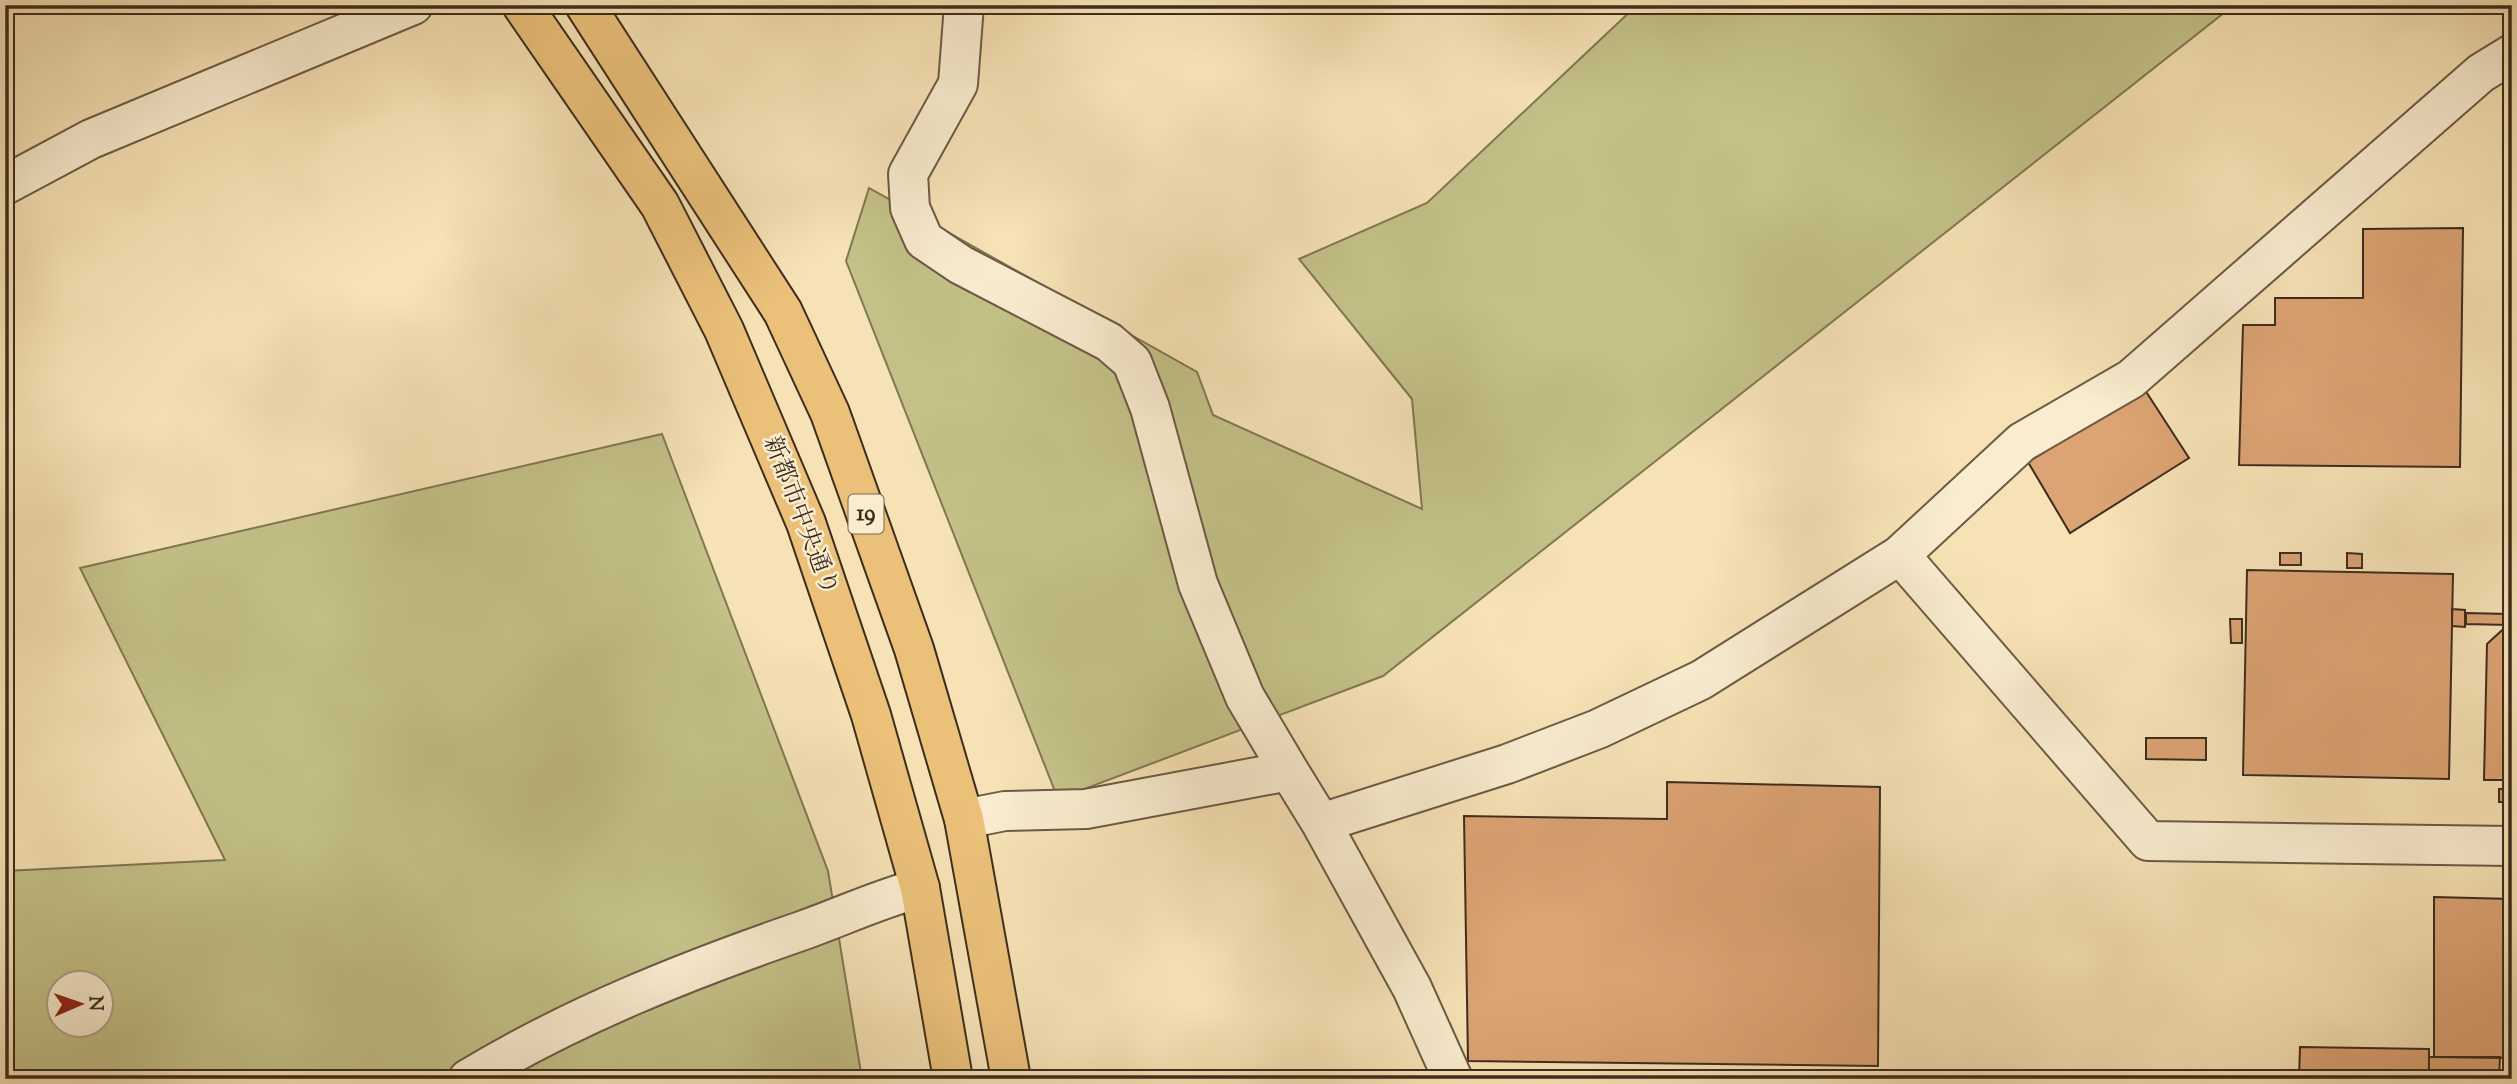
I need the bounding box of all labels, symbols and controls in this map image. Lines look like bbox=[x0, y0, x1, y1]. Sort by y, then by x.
street label: 新都市中央通り bbox=[754, 431, 846, 601]
road number: 19 bbox=[848, 494, 884, 534]
north arrow bbox=[46, 968, 116, 1038]
text: N bbox=[81, 995, 108, 1012]

